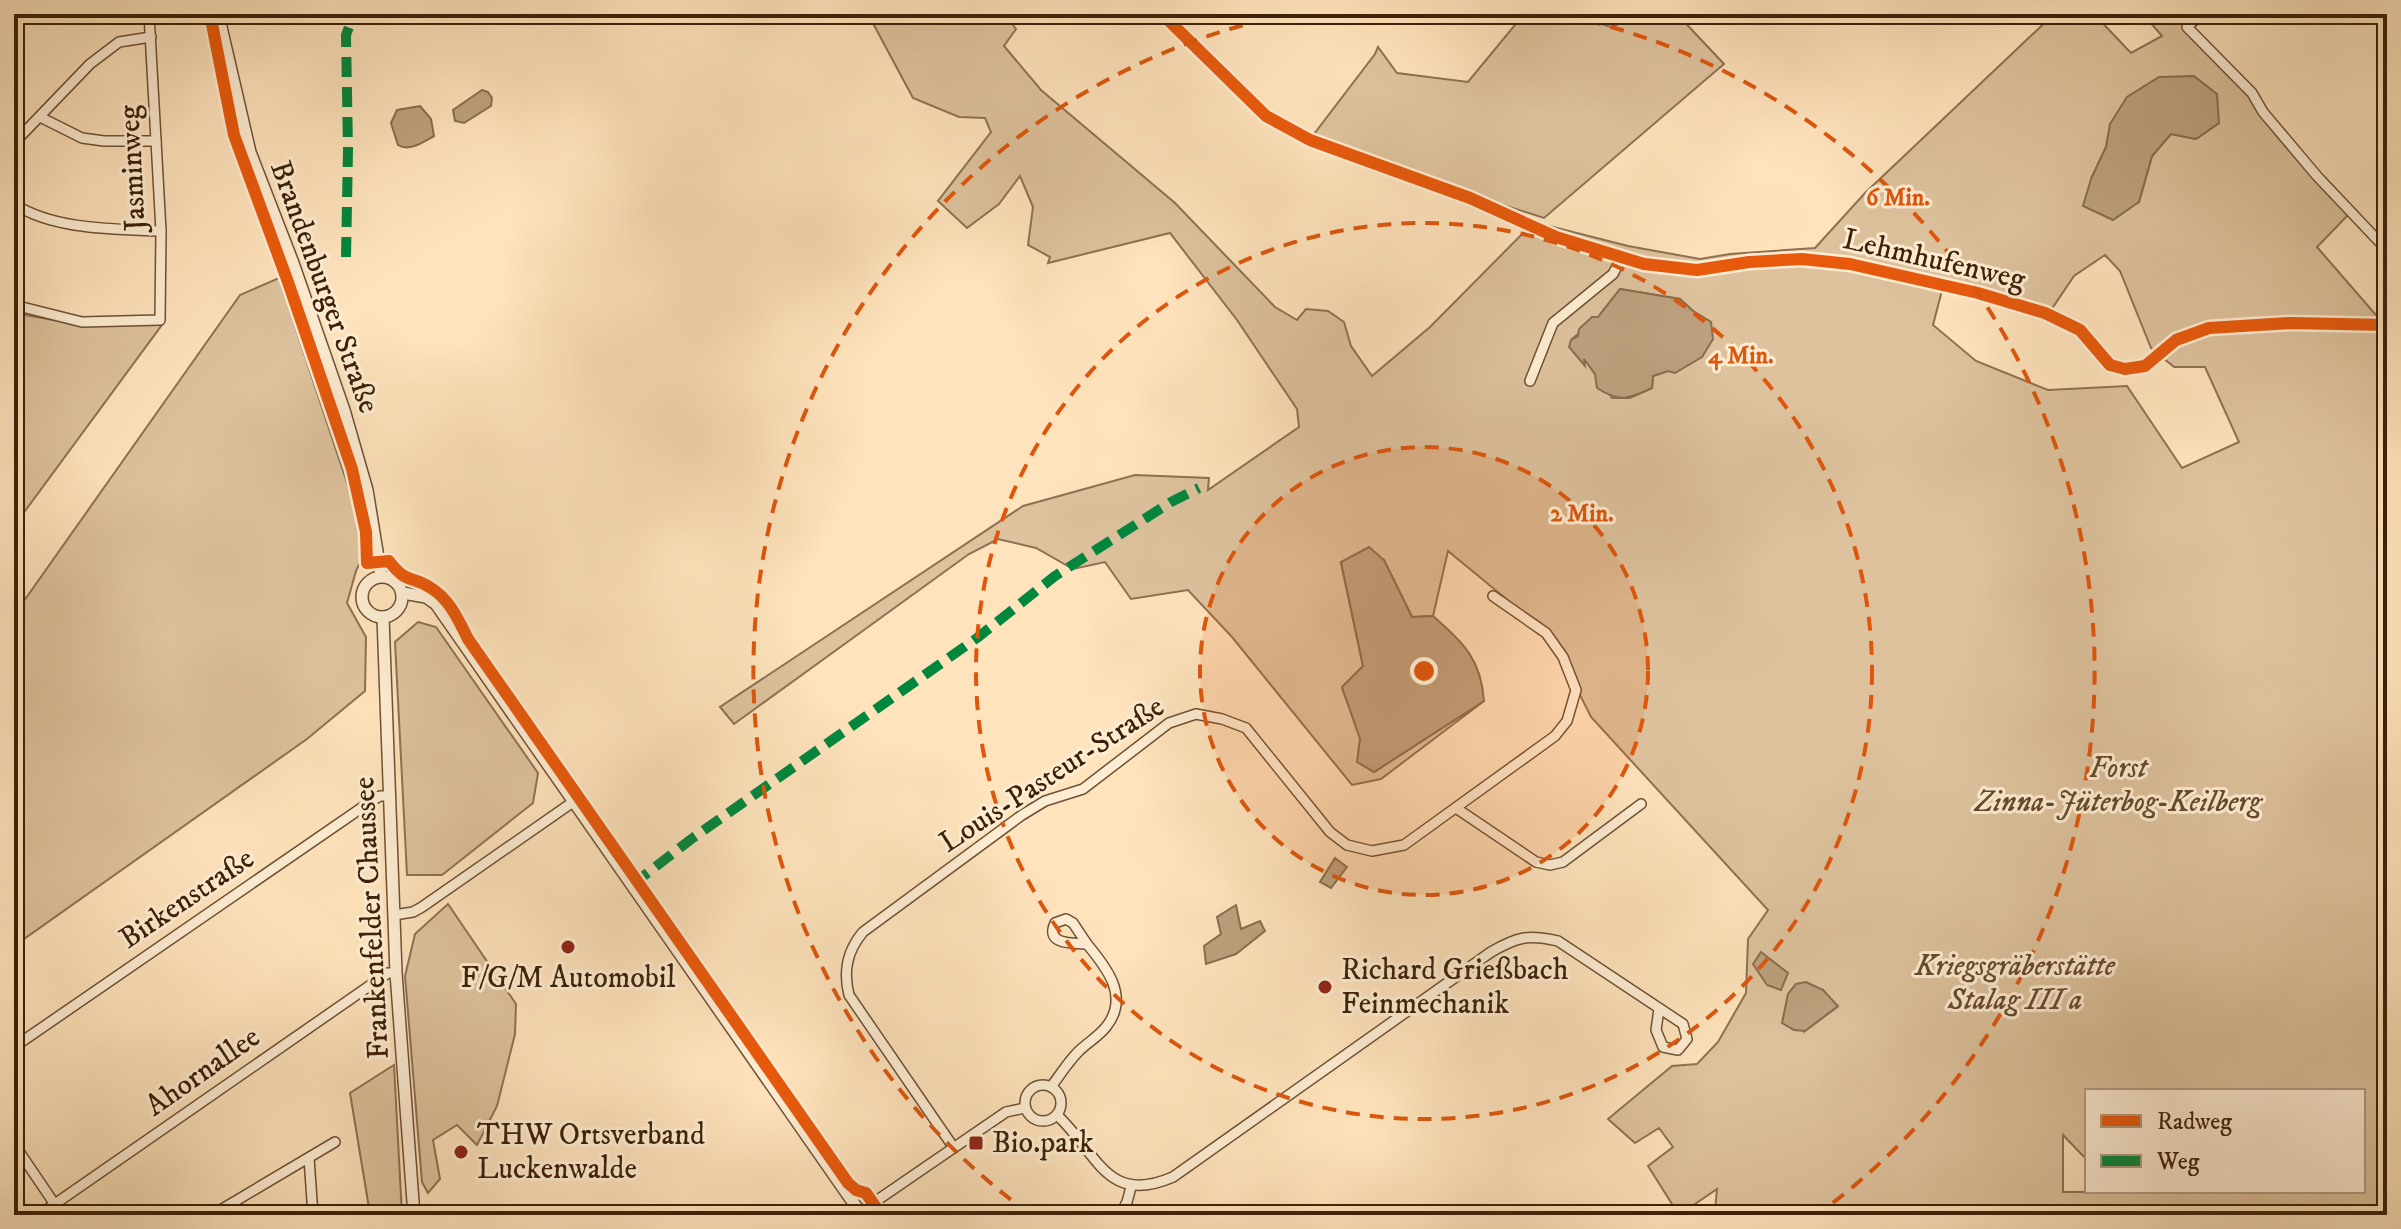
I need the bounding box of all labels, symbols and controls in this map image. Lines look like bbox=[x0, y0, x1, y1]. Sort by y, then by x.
street label: Jasminweg bbox=[111, 104, 155, 235]
street label: Brandenburger Straße bbox=[261, 156, 387, 418]
text: 6 Min. bbox=[1866, 183, 1930, 213]
street label: Lehmhufenweg bbox=[1839, 221, 2029, 299]
text: 4 Min. bbox=[1708, 341, 1774, 371]
text: 2 Min. bbox=[1550, 499, 1614, 529]
centre of rings bbox=[1410, 657, 1438, 685]
street label: Louis-Pasteur-Straße bbox=[933, 689, 1171, 861]
park label: Forst Zinna-Jüterbog-Keilberg bbox=[1973, 750, 2264, 821]
street label: Frankenfelder Chaussee bbox=[346, 776, 398, 1060]
street label: Birkenstraße bbox=[113, 840, 261, 958]
marker: F/G/M Automobil bbox=[559, 938, 577, 956]
park label: Kriegsgräberstätte Stalag III a bbox=[1914, 948, 2116, 1019]
place label: Richard Grießbach Feinmechanik bbox=[1341, 952, 1569, 1023]
place label: F/G/M Automobil bbox=[460, 960, 676, 997]
marker: Richard Grießbach Feinmechanik bbox=[1316, 978, 1334, 996]
street label: Ahornallee bbox=[139, 1019, 267, 1125]
legend bbox=[2085, 1089, 2365, 1193]
text: Radweg bbox=[2157, 1107, 2232, 1137]
place label: THW Ortsverband Luckenwalde bbox=[477, 1117, 705, 1188]
place label: Bio.park bbox=[992, 1125, 1094, 1162]
marker: Bio.park bbox=[967, 1134, 985, 1152]
marker: THW Ortsverband Luckenwalde bbox=[452, 1143, 470, 1161]
text: Weg bbox=[2156, 1147, 2200, 1177]

